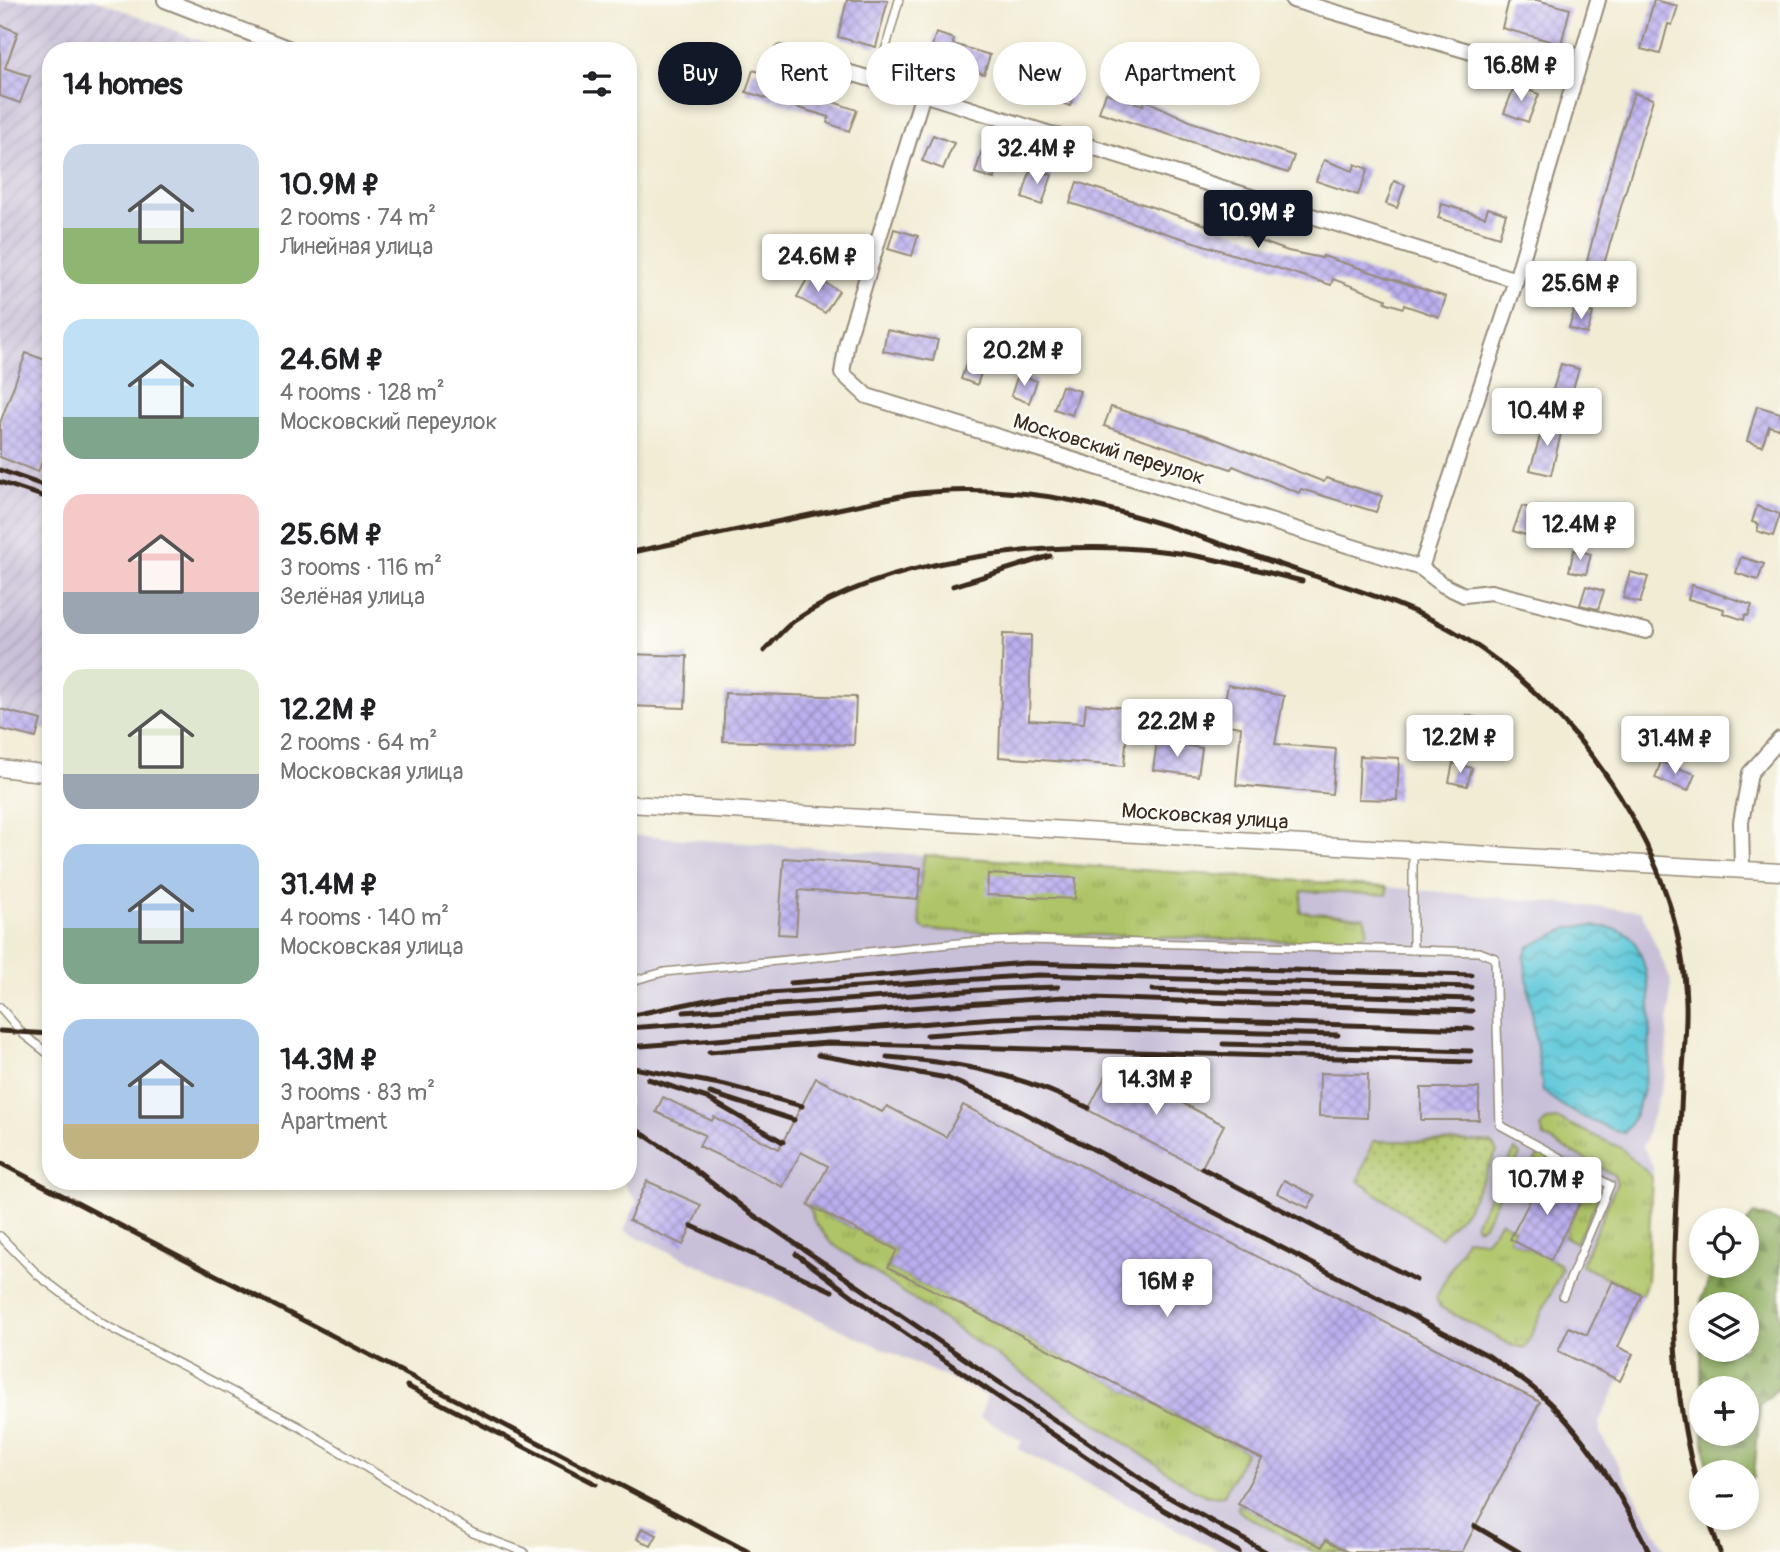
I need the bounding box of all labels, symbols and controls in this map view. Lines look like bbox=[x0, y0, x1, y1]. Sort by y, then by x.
chip: Buy bbox=[658, 42, 742, 105]
chip: Rent bbox=[756, 42, 852, 105]
chip: Filters bbox=[866, 42, 979, 105]
chip: New bbox=[993, 42, 1086, 105]
chip: Apartment bbox=[1100, 42, 1260, 105]
pin: 16.8M ₽ bbox=[1456, 43, 1586, 103]
text: 16.8M ₽ bbox=[1484, 51, 1558, 80]
icon: filters bbox=[578, 65, 616, 103]
text: 14 homes bbox=[63, 66, 183, 103]
pin: 32.4M ₽ bbox=[972, 127, 1102, 186]
text: 32.4M ₽ bbox=[997, 134, 1077, 163]
text: 10.9M ₽ bbox=[280, 166, 380, 203]
icon: home bbox=[119, 172, 203, 256]
pin: 10.9M ₽ bbox=[1193, 190, 1323, 250]
text: 10.9M ₽ bbox=[1220, 198, 1296, 227]
text: 2 rooms · 74 m² bbox=[280, 203, 436, 232]
text: Линейная улица bbox=[280, 232, 433, 261]
pin: 24.6M ₽ bbox=[753, 234, 883, 294]
text: 24.6M ₽ bbox=[778, 242, 858, 271]
pin: 25.6M ₽ bbox=[1516, 262, 1646, 321]
text: 25.6M ₽ bbox=[1541, 269, 1621, 298]
pin: 20.2M ₽ bbox=[959, 328, 1089, 388]
text: 20.2M ₽ bbox=[983, 336, 1065, 365]
text: 24.6M ₽ bbox=[280, 341, 384, 378]
icon: home bbox=[119, 347, 203, 431]
text: 4 rooms · 128 m² bbox=[280, 378, 445, 407]
pin: 10.4M ₽ bbox=[1482, 388, 1612, 448]
text: 10.4M ₽ bbox=[1508, 396, 1586, 425]
text: Московский переулок bbox=[280, 407, 497, 436]
street label: Московский переулок bbox=[1010, 408, 1208, 491]
pin: 12.4M ₽ bbox=[1515, 503, 1645, 562]
text: 12.4M ₽ bbox=[1542, 510, 1618, 539]
text: 25.6M ₽ bbox=[280, 516, 383, 553]
icon: home bbox=[119, 522, 203, 606]
text: 3 rooms · 116 m² bbox=[280, 553, 442, 582]
text: Зелёная улица bbox=[280, 582, 425, 611]
text: 12.2M ₽ bbox=[280, 691, 378, 728]
icon: home bbox=[119, 697, 203, 781]
pin: 22.2M ₽ bbox=[1112, 700, 1242, 759]
text: 22.2M ₽ bbox=[1138, 707, 1216, 736]
pin: 12.2M ₽ bbox=[1395, 716, 1525, 775]
pin: 31.4M ₽ bbox=[1610, 716, 1740, 776]
text: 12.2M ₽ bbox=[1422, 723, 1498, 752]
text: 31.4M ₽ bbox=[1637, 724, 1713, 753]
text: 2 rooms · 64 m² bbox=[280, 728, 437, 757]
text: Московская улица bbox=[280, 757, 463, 786]
street label: Московская улица bbox=[1120, 797, 1289, 836]
text: 31.4M ₽ bbox=[280, 866, 379, 903]
icon: home bbox=[119, 872, 203, 956]
text: 4 rooms · 140 m² bbox=[280, 903, 449, 932]
text: Московская улица bbox=[280, 932, 463, 961]
text: 14.3M ₽ bbox=[280, 1041, 379, 1078]
icon: home bbox=[119, 1047, 203, 1131]
pin: 14.3M ₽ bbox=[1091, 1058, 1221, 1117]
text: 14.3M ₽ bbox=[1118, 1065, 1194, 1094]
text: 3 rooms · 83 m² bbox=[280, 1078, 435, 1107]
text: Apartment bbox=[280, 1107, 387, 1136]
pin: 10.7M ₽ bbox=[1482, 1158, 1612, 1217]
text: 10.7M ₽ bbox=[1508, 1165, 1586, 1194]
map controls bbox=[1689, 1208, 1759, 1530]
button: locate bbox=[1689, 1208, 1759, 1278]
pin: 16M ₽ bbox=[1118, 1260, 1216, 1319]
text: 16M ₽ bbox=[1138, 1267, 1196, 1296]
button: layers bbox=[1689, 1292, 1759, 1362]
button: + bbox=[1689, 1376, 1759, 1446]
button: − bbox=[1689, 1460, 1759, 1530]

